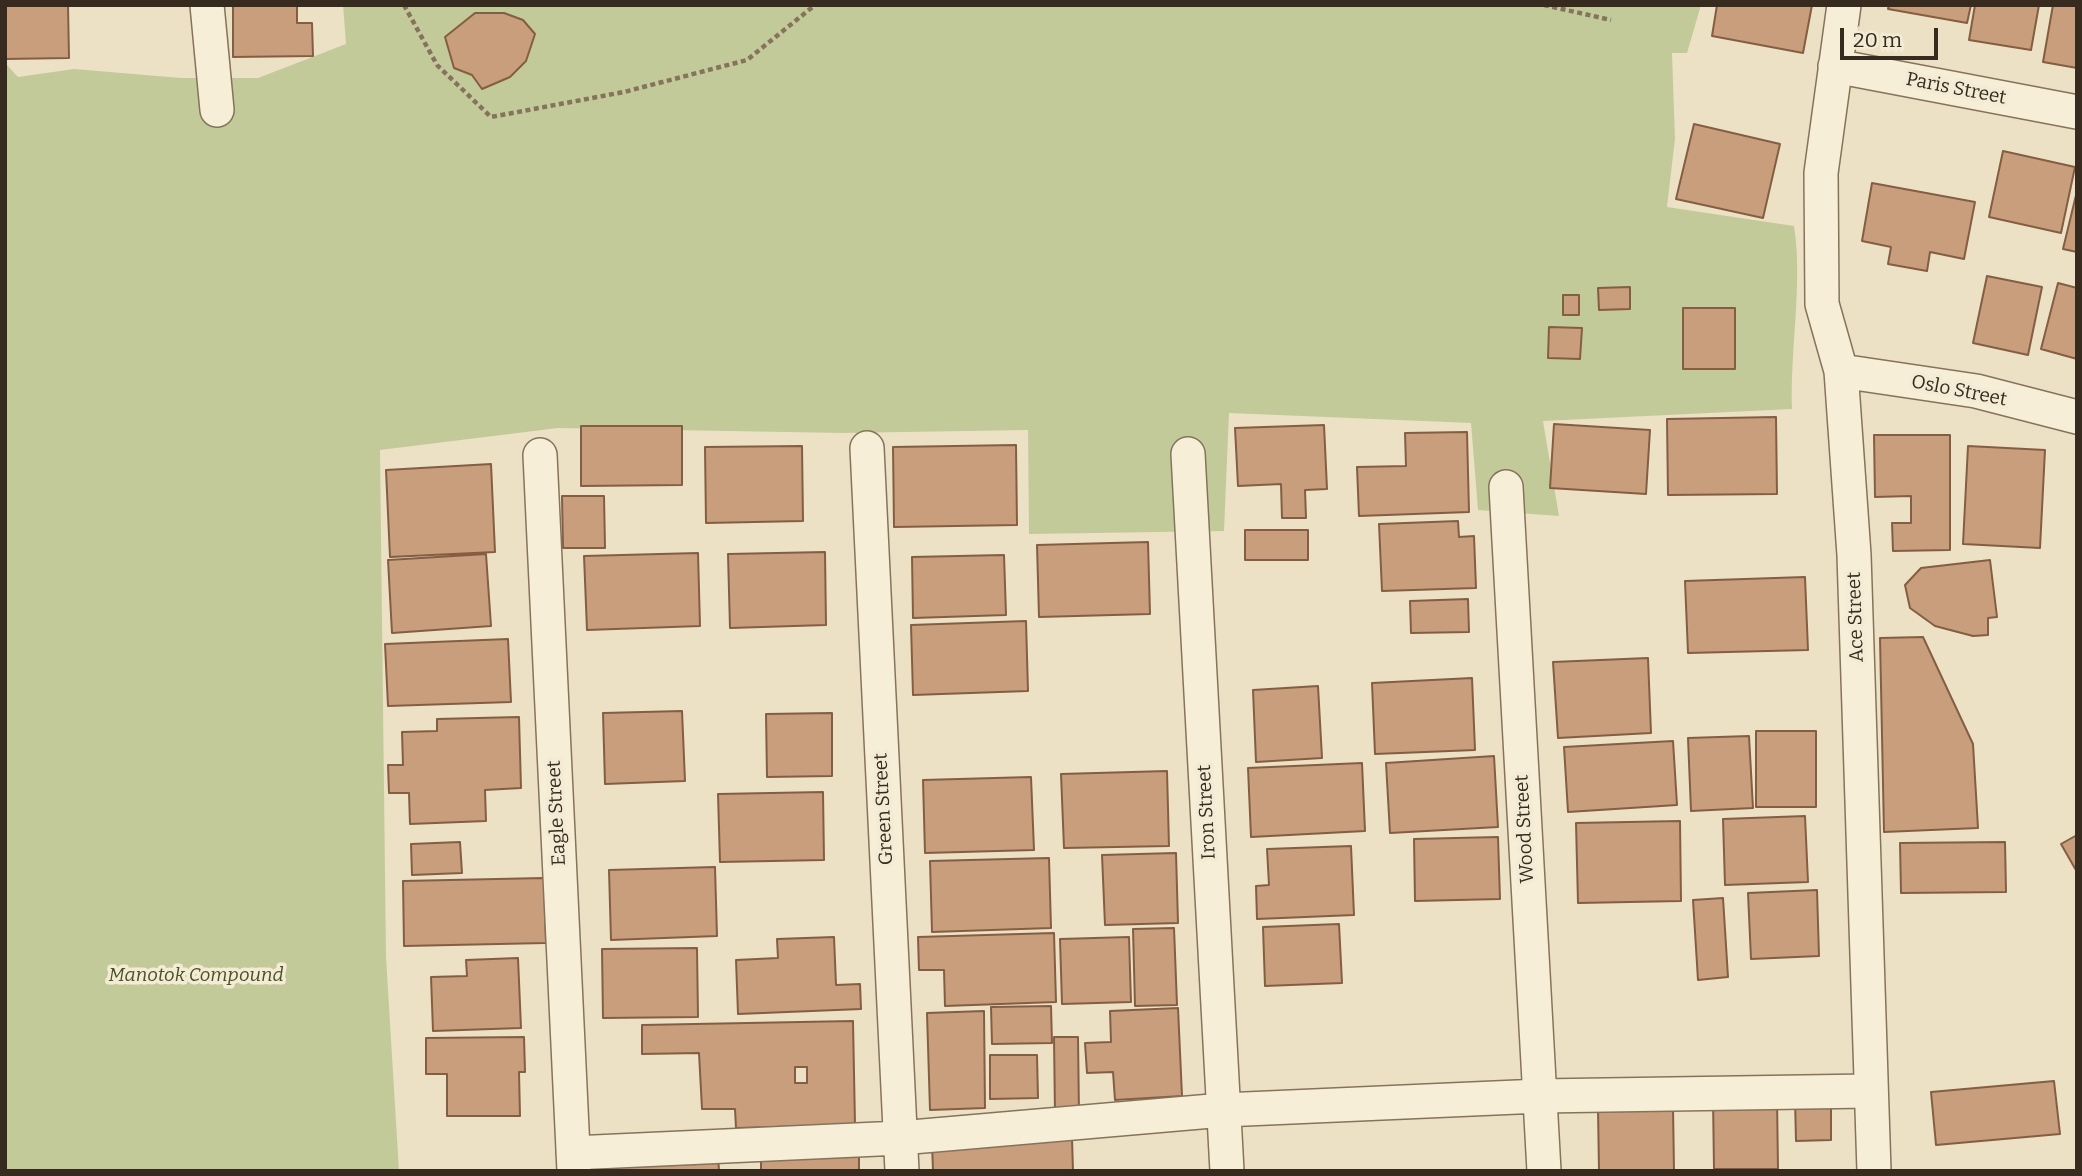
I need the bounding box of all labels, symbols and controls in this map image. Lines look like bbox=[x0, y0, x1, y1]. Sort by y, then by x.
scale bar bbox=[1844, 14, 1942, 58]
text: 20 m bbox=[1853, 27, 1902, 53]
street label: Paris Street bbox=[1904, 68, 2008, 110]
street label: Oslo Street bbox=[1909, 371, 2009, 411]
street label: Ace Street bbox=[1843, 571, 1869, 663]
street label: Green Street bbox=[870, 752, 898, 866]
street label: Eagle Street bbox=[543, 760, 571, 866]
street label: Iron Street bbox=[1193, 764, 1221, 860]
street label: Wood Street bbox=[1511, 774, 1539, 884]
park label: Manotok Compound bbox=[108, 965, 284, 987]

